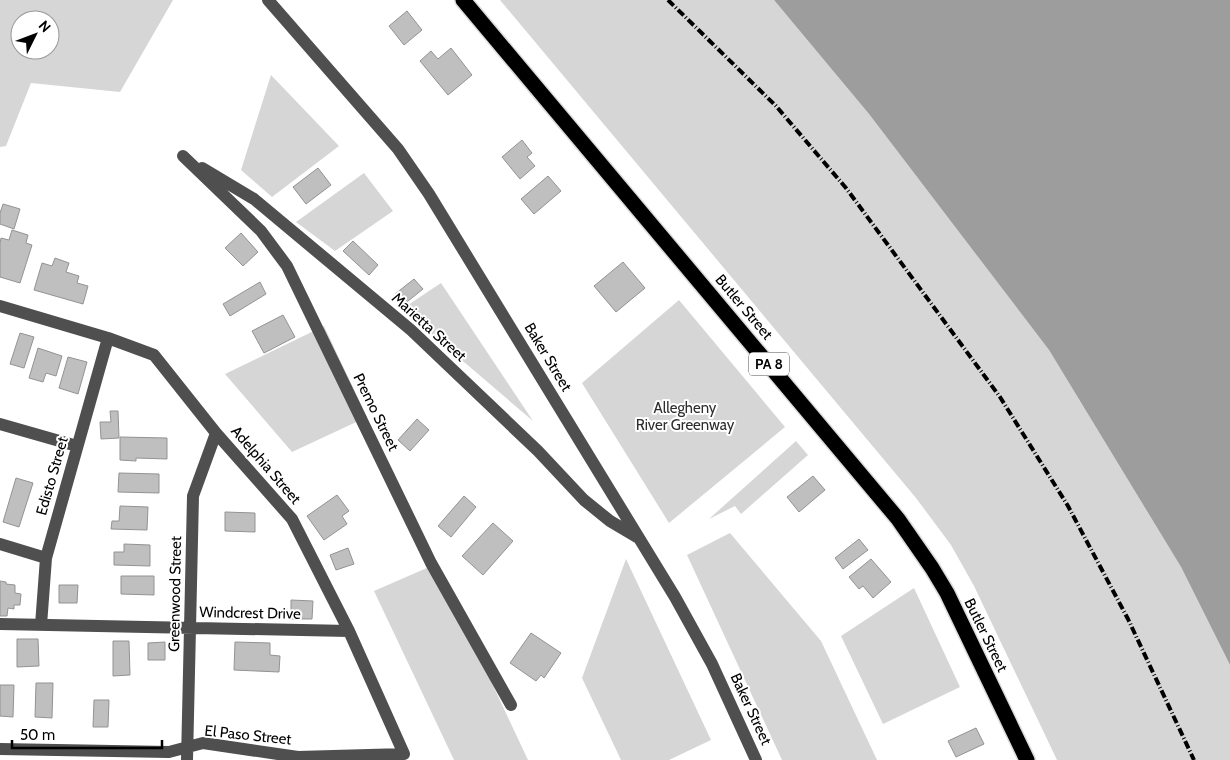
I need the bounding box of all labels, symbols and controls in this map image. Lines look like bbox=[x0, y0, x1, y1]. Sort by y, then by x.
north arrow bbox=[10, 10, 60, 60]
text: N bbox=[35, 17, 55, 36]
street label: Butler Street bbox=[712, 271, 776, 343]
street label: Marietta Street bbox=[388, 289, 470, 365]
street label: Baker Street bbox=[520, 319, 576, 395]
road number: PA 8 bbox=[749, 352, 789, 376]
street label: Premo Street bbox=[349, 370, 403, 454]
park label: Allegheny River Greenway bbox=[636, 399, 735, 434]
street label: Adelphia Street bbox=[227, 422, 305, 508]
street label: Edisto Street bbox=[32, 435, 72, 517]
street label: Greenwood Street bbox=[165, 536, 185, 652]
street label: Butler Street bbox=[960, 595, 1012, 675]
street label: Windcrest Drive bbox=[199, 603, 301, 623]
street label: Baker Street bbox=[727, 670, 775, 748]
scale bar bbox=[12, 718, 162, 750]
street label: El Paso Street bbox=[204, 721, 292, 749]
text: 50 m bbox=[20, 726, 55, 744]

